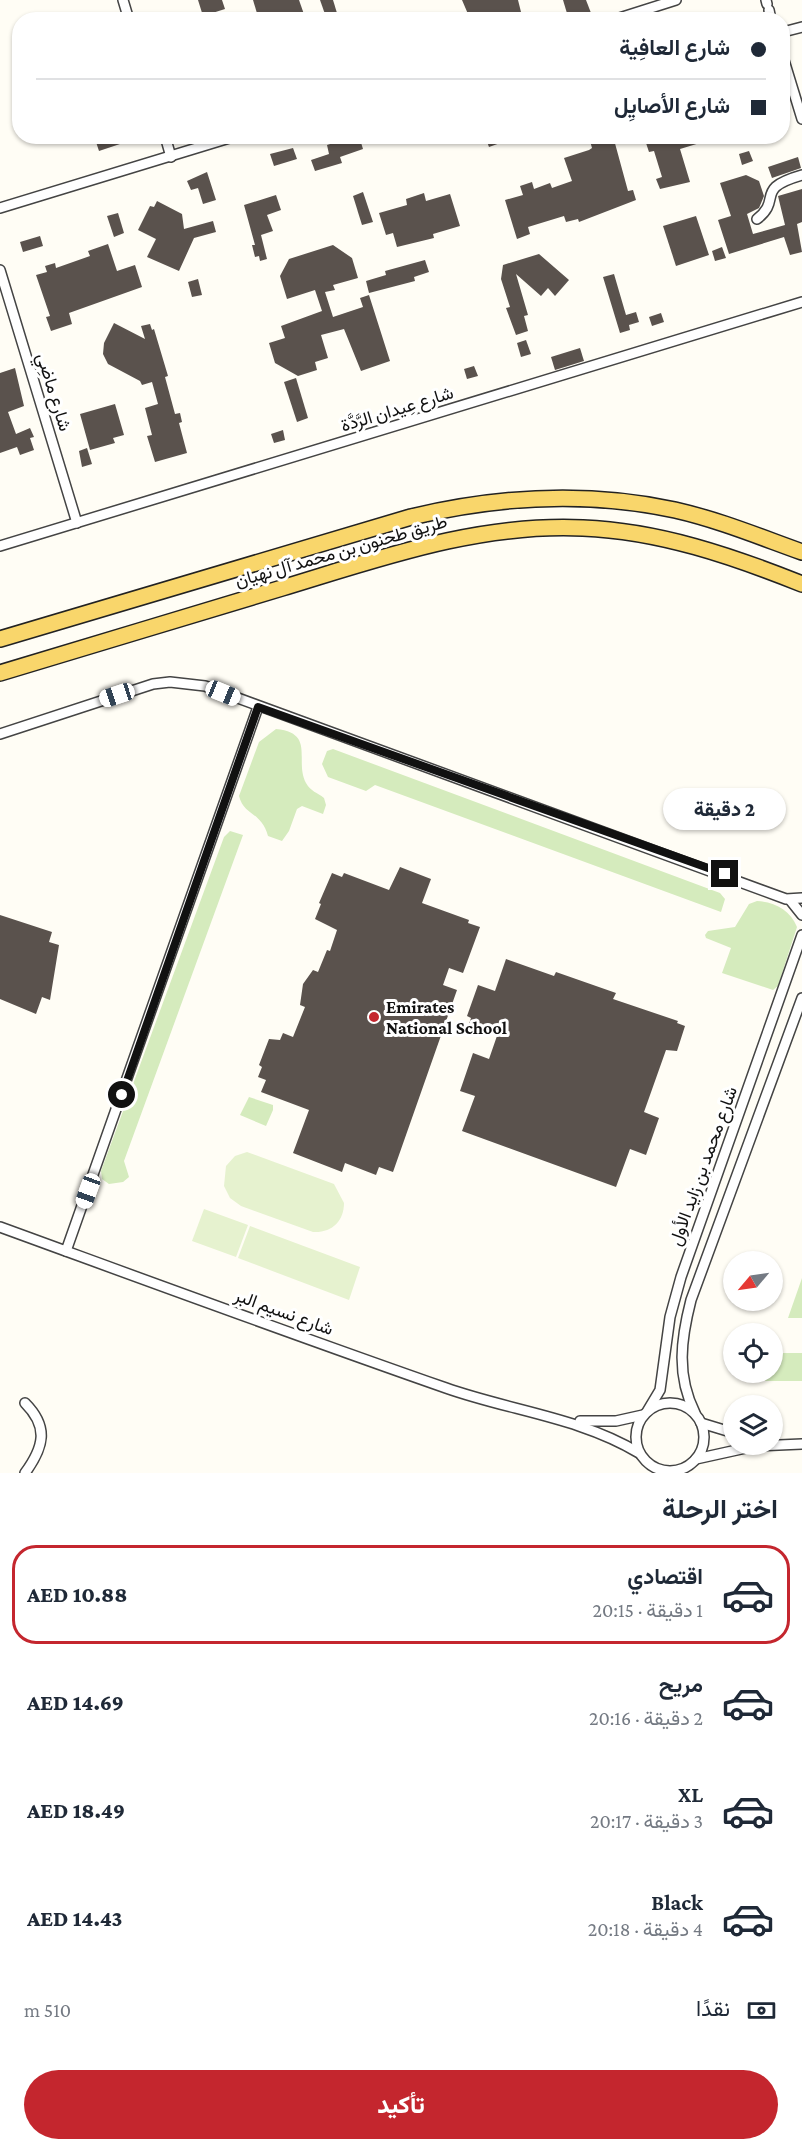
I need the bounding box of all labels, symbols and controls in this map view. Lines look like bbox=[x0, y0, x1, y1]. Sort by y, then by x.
text: شارع العافِية bbox=[619, 35, 730, 60]
text: شارع الأصايِل bbox=[614, 93, 730, 118]
street label: شارع ماضِي bbox=[28, 351, 75, 435]
street label: شارع عِيدان الرَّدَّة bbox=[338, 382, 456, 438]
street label: طريق طحنون بن محمد آل نهيان bbox=[233, 511, 450, 592]
car bbox=[203, 678, 243, 708]
car bbox=[97, 681, 137, 709]
callout: 2 دقيقة bbox=[664, 787, 786, 829]
text: 2 دقيقة bbox=[694, 798, 755, 820]
route end bbox=[711, 860, 738, 887]
place label: Emirates National School bbox=[386, 997, 507, 1038]
marker: Emirates National School bbox=[367, 1010, 381, 1024]
route start bbox=[108, 1081, 135, 1108]
street label: شارع محمد بن زايد الأول bbox=[665, 1084, 743, 1249]
car bbox=[73, 1171, 103, 1211]
north arrow bbox=[723, 1251, 783, 1311]
map controls bbox=[723, 1251, 783, 1455]
street label: شارع نسيم البر bbox=[230, 1285, 336, 1341]
button: locate bbox=[723, 1323, 783, 1383]
button: layers bbox=[723, 1395, 783, 1455]
text: اختر الرحلة bbox=[662, 1494, 778, 1524]
text: اقتصادي bbox=[627, 1564, 703, 1589]
icon: car bbox=[721, 1568, 775, 1622]
text: AED 10.88 bbox=[27, 1582, 127, 1607]
text: 1 دقيقة · 20:15 bbox=[593, 1599, 703, 1621]
text: مريح bbox=[659, 1672, 703, 1697]
icon: car bbox=[721, 1676, 775, 1730]
text: AED 14.69 bbox=[27, 1690, 124, 1715]
text: 2 دقيقة · 20:16 bbox=[589, 1707, 703, 1729]
text: XL bbox=[678, 1782, 703, 1807]
icon: car bbox=[721, 1784, 775, 1838]
text: AED 18.49 bbox=[27, 1798, 125, 1823]
text: 3 دقيقة · 20:17 bbox=[590, 1810, 703, 1832]
text: Black bbox=[651, 1890, 703, 1915]
icon: car bbox=[721, 1892, 775, 1946]
text: AED 14.43 bbox=[27, 1906, 123, 1931]
text: 4 دقيقة · 20:18 bbox=[588, 1918, 703, 1940]
icon: cash bbox=[745, 1994, 778, 2027]
text: نقدًا bbox=[696, 1996, 730, 2021]
text: 510 m bbox=[24, 1999, 71, 2021]
button: تأكيد bbox=[24, 2070, 778, 2139]

